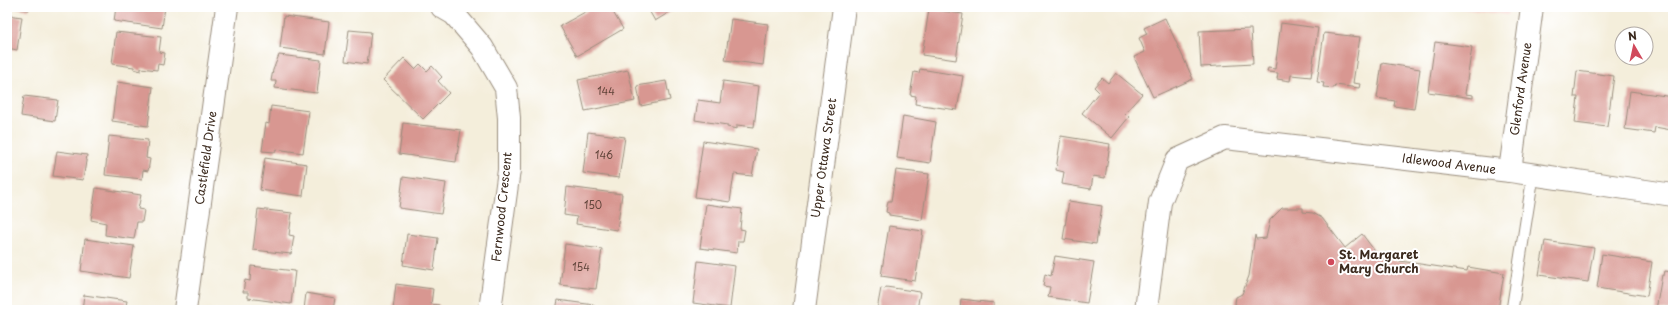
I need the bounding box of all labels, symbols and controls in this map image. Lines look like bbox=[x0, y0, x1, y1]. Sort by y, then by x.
north arrow bbox=[1614, 26, 1654, 66]
text: N bbox=[1627, 27, 1638, 45]
street label: Glenford Avenue bbox=[1505, 41, 1536, 137]
house number: 144 bbox=[597, 83, 615, 98]
street label: Upper Ottawa Street bbox=[806, 97, 840, 219]
street label: Castlefield Drive bbox=[190, 110, 220, 206]
house number: 146 bbox=[595, 147, 613, 162]
street label: Idlewood Avenue bbox=[1401, 148, 1498, 178]
street label: Fernwood Crescent bbox=[486, 151, 516, 263]
house number: 150 bbox=[584, 197, 602, 212]
place label: St. Margaret Mary Church bbox=[1339, 245, 1419, 277]
marker: St. Margaret Mary Church bbox=[1326, 257, 1336, 267]
house number: 154 bbox=[572, 259, 590, 274]

